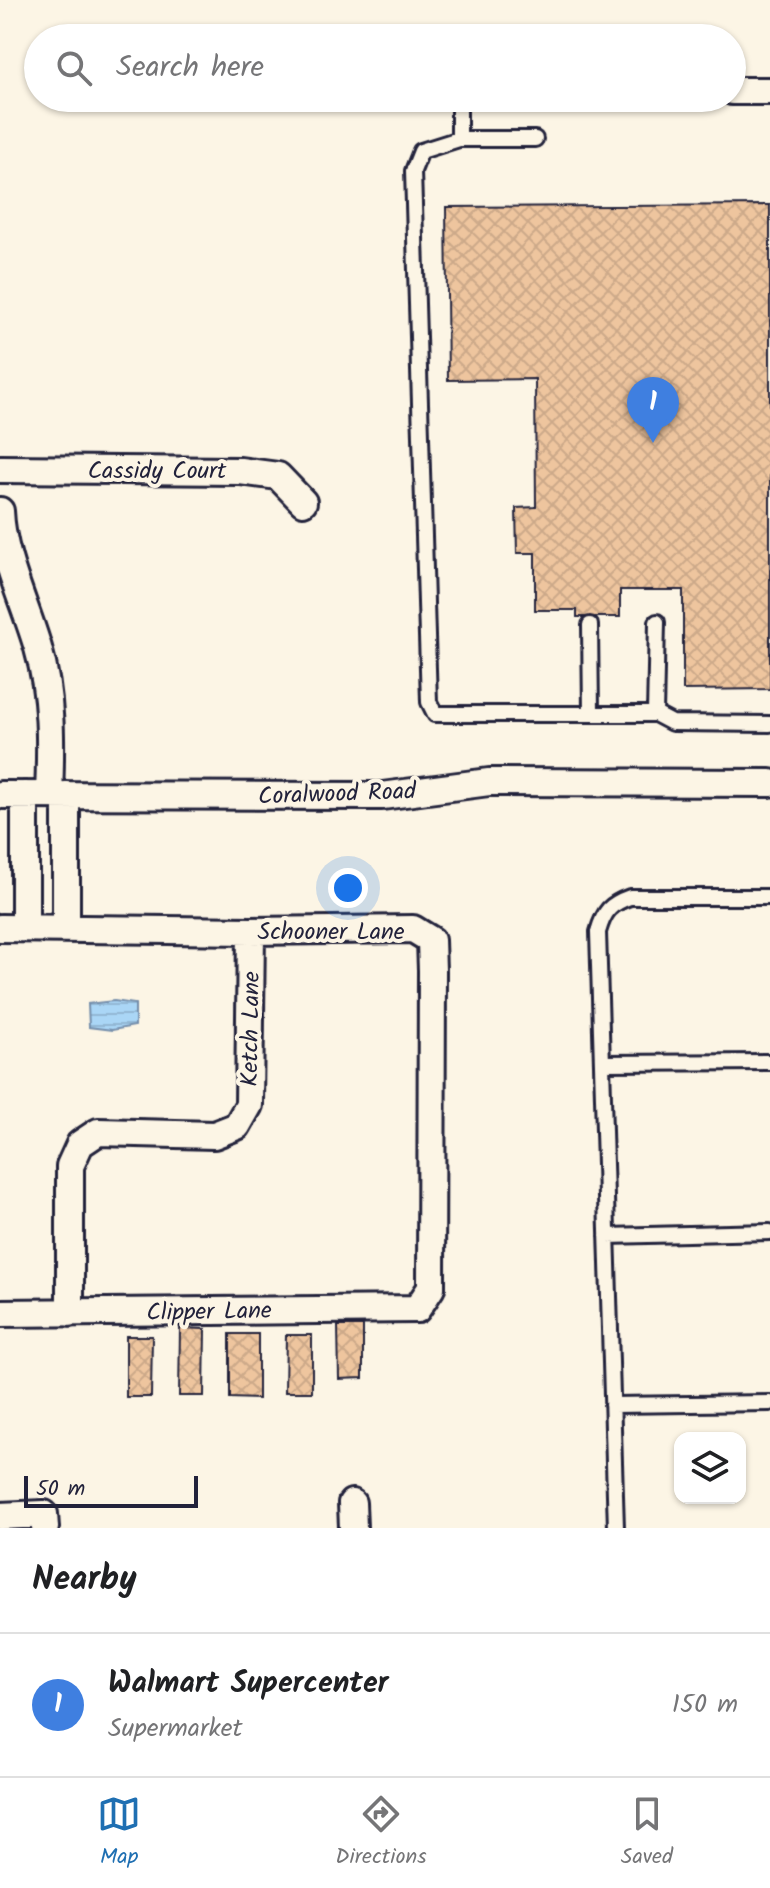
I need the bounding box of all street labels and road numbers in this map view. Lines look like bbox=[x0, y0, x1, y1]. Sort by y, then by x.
street label: Cassidy Court bbox=[88, 452, 227, 491]
street label: Coralwood Road bbox=[257, 772, 418, 817]
street label: Schooner Lane bbox=[257, 913, 405, 952]
street label: Ketch Lane bbox=[231, 971, 272, 1087]
street label: Clipper Lane bbox=[146, 1292, 272, 1333]

